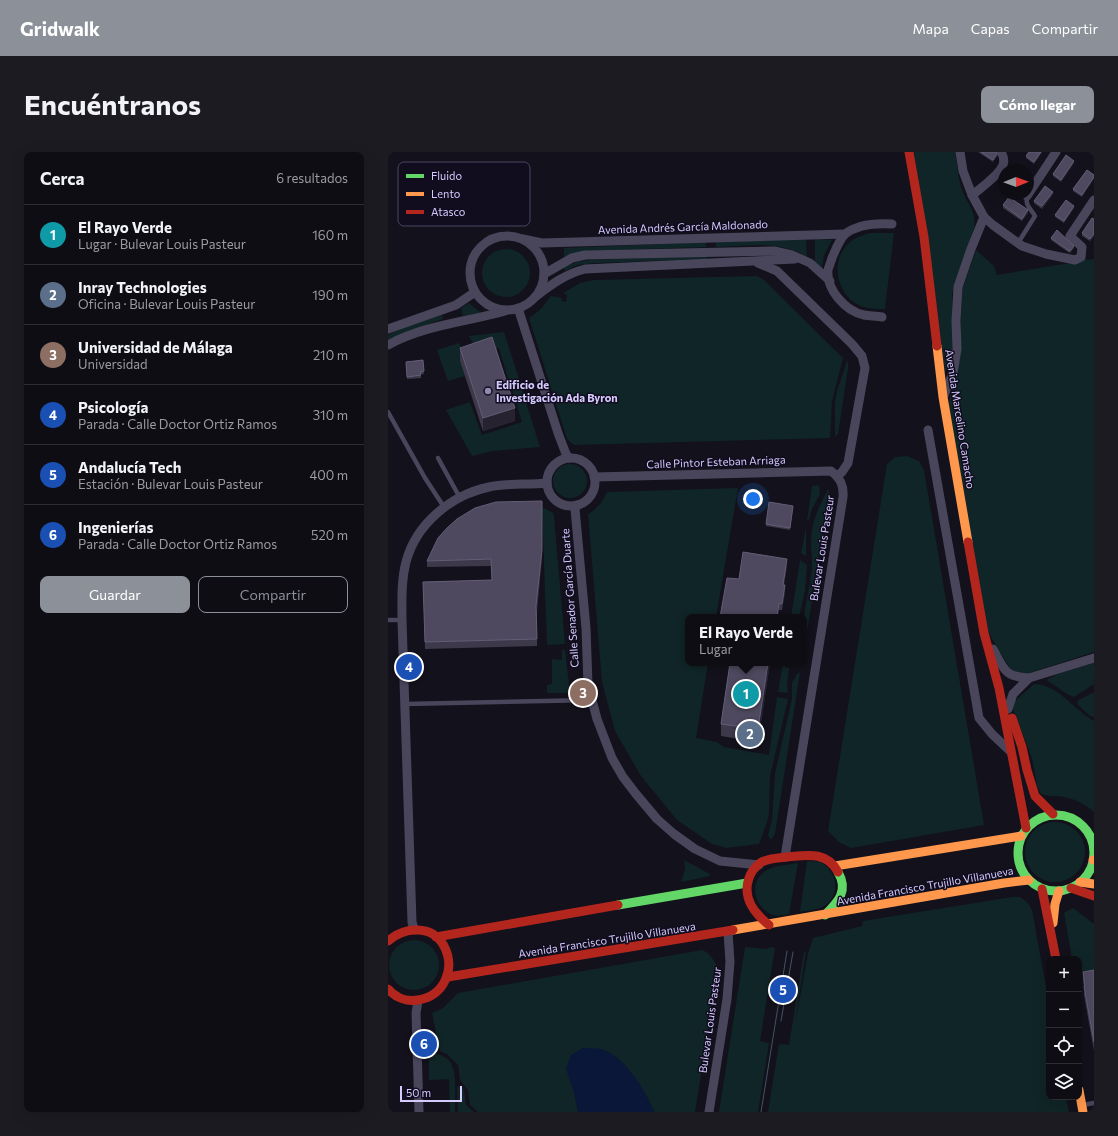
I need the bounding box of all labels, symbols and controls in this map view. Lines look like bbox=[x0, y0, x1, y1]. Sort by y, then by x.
text: Gridwalk bbox=[20, 17, 100, 40]
text: Mapa bbox=[913, 20, 949, 37]
text: Capas bbox=[971, 20, 1010, 37]
text: Compartir bbox=[1032, 20, 1098, 37]
button: Cómo llegar bbox=[981, 86, 1094, 123]
text: Encuéntranos bbox=[24, 87, 201, 121]
legend bbox=[398, 162, 530, 226]
north arrow bbox=[998, 164, 1034, 200]
text: Cerca bbox=[40, 168, 85, 189]
text: Fluido bbox=[431, 169, 462, 182]
text: 6 resultados bbox=[276, 170, 348, 186]
text: Lento bbox=[431, 187, 461, 200]
text: Atasco bbox=[431, 205, 466, 218]
street label: Avenida Andrés García Maldonado bbox=[598, 217, 769, 236]
text: El Rayo Verde bbox=[78, 218, 172, 236]
text: 1 bbox=[50, 227, 56, 243]
text: 160 m bbox=[312, 227, 348, 243]
text: Lugar · Bulevar Louis Pasteur bbox=[78, 236, 246, 252]
text: Inray Technologies bbox=[78, 278, 207, 296]
text: 2 bbox=[49, 287, 57, 303]
text: 190 m bbox=[312, 287, 348, 303]
text: Oficina · Bulevar Louis Pasteur bbox=[78, 296, 255, 312]
text: Universidad de Málaga bbox=[78, 338, 233, 356]
text: 3 bbox=[49, 347, 57, 363]
text: 210 m bbox=[313, 347, 348, 363]
street label: Avenida Marcelino Camacho bbox=[943, 348, 978, 490]
text: Universidad bbox=[78, 356, 148, 372]
place label: Edificio de Investigación Ada Byron bbox=[496, 378, 618, 404]
marker: Edificio de Investigación Ada Byron bbox=[483, 386, 493, 396]
text: Psicología bbox=[78, 398, 148, 416]
text: 4 bbox=[49, 407, 57, 423]
text: 310 m bbox=[313, 407, 348, 423]
text: Parada · Calle Doctor Ortiz Ramos bbox=[78, 416, 277, 432]
street label: Calle Pintor Esteban Arriaga bbox=[646, 453, 786, 470]
text: Andalucía Tech bbox=[78, 458, 181, 476]
text: 5 bbox=[49, 467, 57, 483]
text: 400 m bbox=[309, 467, 348, 483]
text: Estación · Bulevar Louis Pasteur bbox=[78, 476, 263, 492]
your location bbox=[743, 489, 763, 509]
street label: Bulevar Louis Pasteur bbox=[807, 494, 836, 602]
text: Ingenierías bbox=[78, 518, 153, 536]
text: 6 bbox=[49, 527, 57, 543]
text: 520 m bbox=[311, 527, 348, 543]
street label: Calle Senador García Duarte bbox=[558, 528, 581, 668]
text: Parada · Calle Doctor Ortiz Ramos bbox=[78, 536, 277, 552]
button: Guardar bbox=[40, 576, 190, 613]
button: Compartir bbox=[198, 576, 348, 613]
popup bbox=[685, 614, 807, 666]
text: El Rayo Verde bbox=[699, 623, 793, 641]
text: Lugar bbox=[699, 641, 733, 657]
pin: 4 bbox=[396, 652, 422, 682]
pin: 3 bbox=[570, 678, 596, 708]
pin: 1 bbox=[733, 679, 759, 709]
pin: 2 bbox=[737, 719, 763, 749]
street label: Avenida Francisco Trujillo Villanueva bbox=[835, 864, 1014, 907]
street label: Avenida Francisco Trujillo Villanueva bbox=[517, 919, 696, 960]
map controls bbox=[1046, 956, 1082, 1100]
button: + bbox=[1046, 956, 1082, 992]
street label: Bulevar Louis Pasteur bbox=[696, 966, 723, 1074]
pin: 5 bbox=[770, 975, 796, 1005]
button: − bbox=[1046, 992, 1082, 1028]
button: locate bbox=[1046, 1028, 1082, 1064]
pin: 6 bbox=[411, 1029, 437, 1059]
button: layers bbox=[1046, 1064, 1082, 1100]
scale bar bbox=[400, 1084, 462, 1103]
text: 50 m bbox=[406, 1086, 431, 1099]

